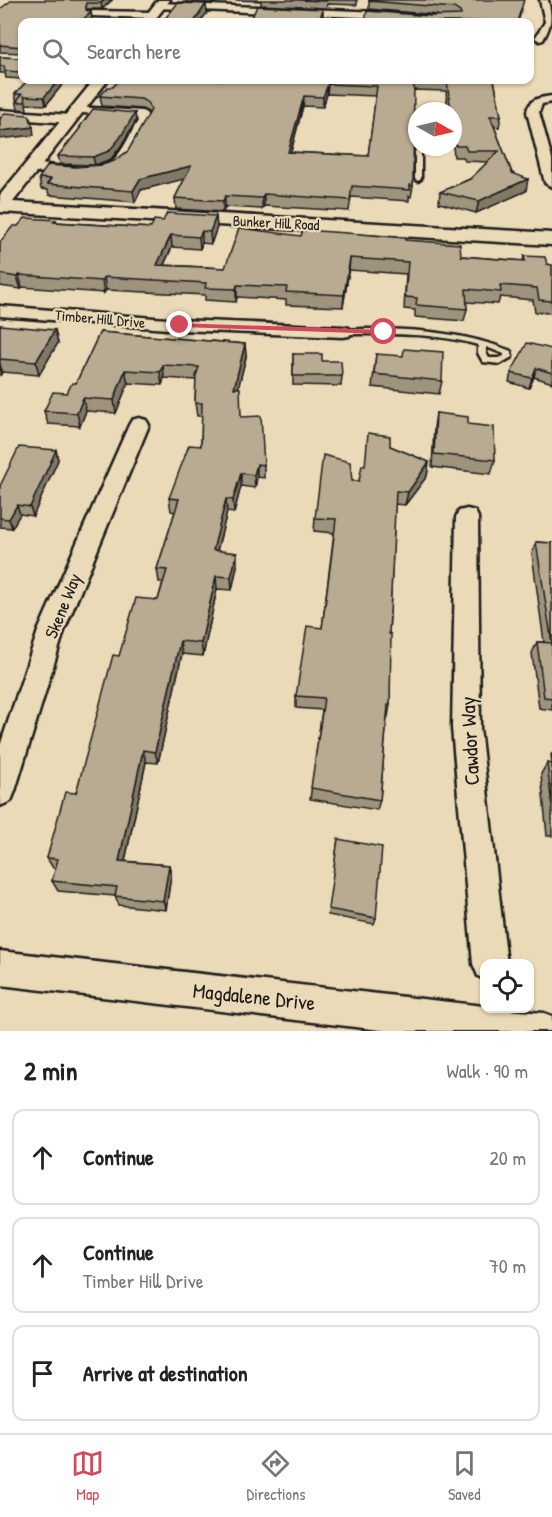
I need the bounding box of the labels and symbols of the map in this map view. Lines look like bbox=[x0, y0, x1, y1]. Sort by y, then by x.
north arrow bbox=[408, 102, 462, 156]
street label: Bunker Hill Road bbox=[232, 210, 320, 235]
street label: Timber Hill Drive bbox=[54, 304, 146, 333]
route end bbox=[166, 311, 192, 337]
route start bbox=[370, 318, 396, 344]
street label: Skene Way bbox=[38, 569, 87, 642]
street label: Cawdor Way bbox=[453, 696, 486, 786]
street label: Magdalene Drive bbox=[192, 976, 317, 1017]

